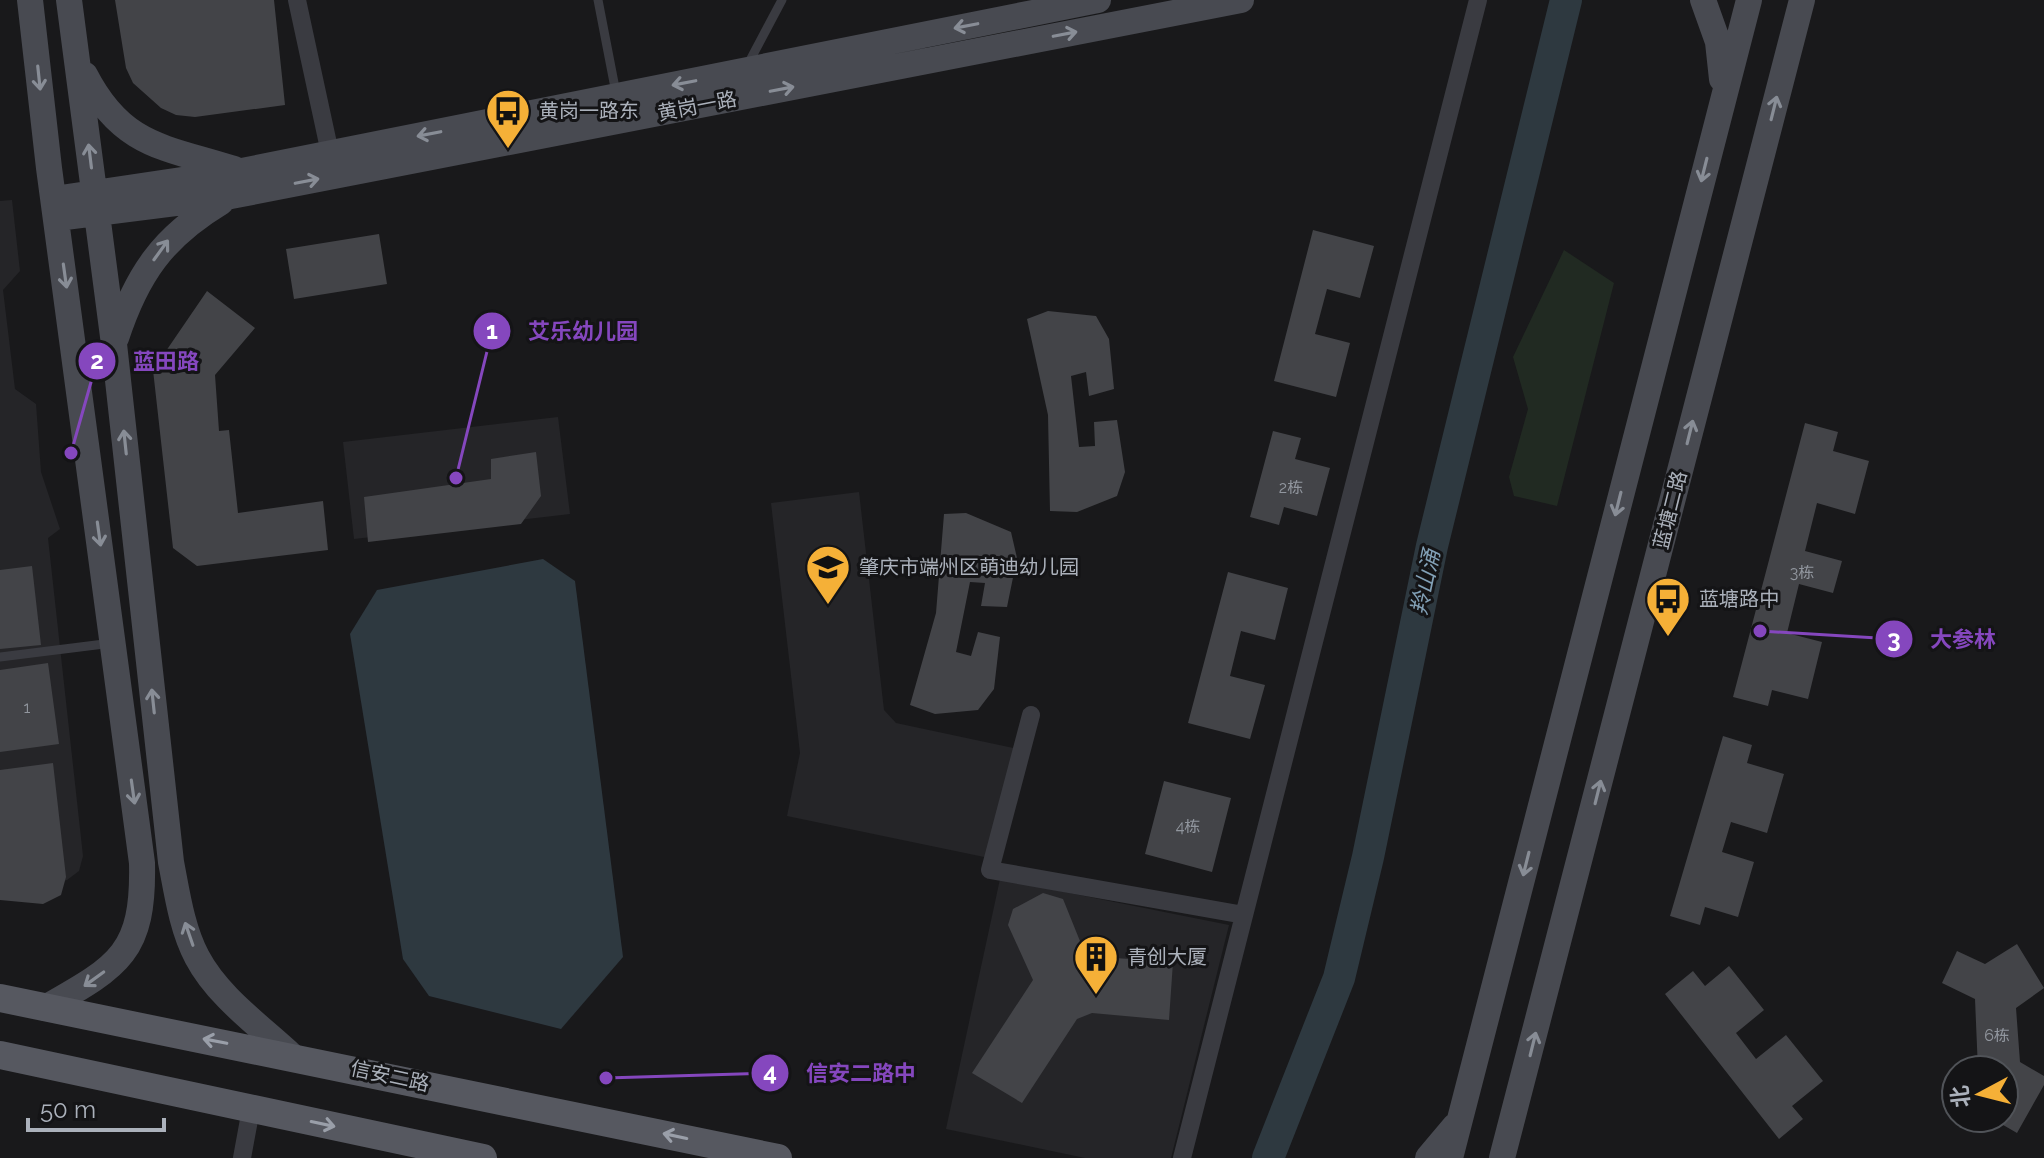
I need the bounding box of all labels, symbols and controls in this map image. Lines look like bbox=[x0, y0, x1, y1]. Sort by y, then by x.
one-way arrow bbox=[954, 20, 980, 35]
one-way arrow bbox=[1052, 26, 1077, 41]
one-way arrow bbox=[32, 64, 47, 90]
one-way arrow bbox=[672, 76, 697, 91]
one-way arrow bbox=[769, 81, 795, 96]
bus stop icon: 黄岗一路东 bbox=[484, 87, 532, 150]
street label: 黄岗一路 bbox=[655, 87, 739, 125]
one-way arrow bbox=[1767, 96, 1782, 122]
place label: 黄岗一路东 bbox=[539, 99, 639, 123]
one-way arrow bbox=[417, 127, 442, 142]
one-way arrow bbox=[83, 143, 98, 169]
one-way arrow bbox=[1695, 157, 1710, 183]
one-way arrow bbox=[294, 173, 320, 188]
one-way arrow bbox=[153, 239, 169, 261]
one-way arrow bbox=[57, 263, 72, 289]
callout: 艾乐幼儿园 bbox=[472, 308, 654, 354]
text: 1 bbox=[486, 316, 498, 345]
text: 艾乐幼儿园 bbox=[528, 318, 638, 344]
callout: 蓝田路 bbox=[77, 338, 215, 384]
text: 2 bbox=[90, 346, 104, 375]
text: 蓝田路 bbox=[133, 348, 199, 374]
one-way arrow bbox=[1684, 419, 1699, 445]
one-way arrow bbox=[117, 430, 132, 455]
street label: 蓝塘二路 bbox=[1649, 468, 1691, 552]
house number: 2栋 bbox=[1279, 478, 1303, 497]
one-way arrow bbox=[1610, 490, 1625, 516]
one-way arrow bbox=[92, 521, 107, 546]
school or university icon: 肇庆市端州区萌迪幼儿园 bbox=[804, 543, 852, 606]
water label: 羚山涌 bbox=[1405, 544, 1445, 617]
place label: 肇庆市端州区萌迪幼儿园 bbox=[859, 555, 1079, 579]
house number: 3栋 bbox=[1790, 563, 1814, 582]
bus stop icon: 蓝塘路中 bbox=[1644, 575, 1692, 638]
place label: 蓝塘路中 bbox=[1699, 587, 1779, 611]
callout: 大参林 bbox=[1874, 616, 2012, 662]
text: 3 bbox=[1887, 624, 1901, 653]
text: 大参林 bbox=[1930, 626, 1996, 652]
one-way arrow bbox=[146, 688, 161, 714]
house number: 1 bbox=[24, 698, 31, 717]
one-way arrow bbox=[126, 779, 141, 804]
one-way arrow bbox=[1591, 780, 1606, 805]
house number: 4栋 bbox=[1176, 817, 1200, 836]
one-way arrow bbox=[1517, 850, 1532, 876]
one-way arrow bbox=[181, 922, 196, 947]
building icon: 青创大厦 bbox=[1072, 933, 1120, 996]
place label: 青创大厦 bbox=[1127, 945, 1207, 969]
one-way arrow bbox=[83, 971, 105, 987]
house number: 6栋 bbox=[1984, 1026, 2010, 1045]
one-way arrow bbox=[1527, 1031, 1542, 1057]
one-way arrow bbox=[203, 1033, 229, 1048]
callout: 信安二路中 bbox=[750, 1050, 932, 1096]
north arrow bbox=[1940, 1054, 2020, 1134]
street label: 信安二路 bbox=[348, 1056, 432, 1096]
text: 4 bbox=[763, 1058, 777, 1087]
text: 信安二路中 bbox=[806, 1060, 916, 1086]
scale bar bbox=[28, 1082, 164, 1132]
text: 北 bbox=[1946, 1084, 1974, 1109]
text: 50 m bbox=[40, 1095, 96, 1124]
one-way arrow bbox=[309, 1117, 335, 1132]
one-way arrow bbox=[662, 1128, 688, 1143]

